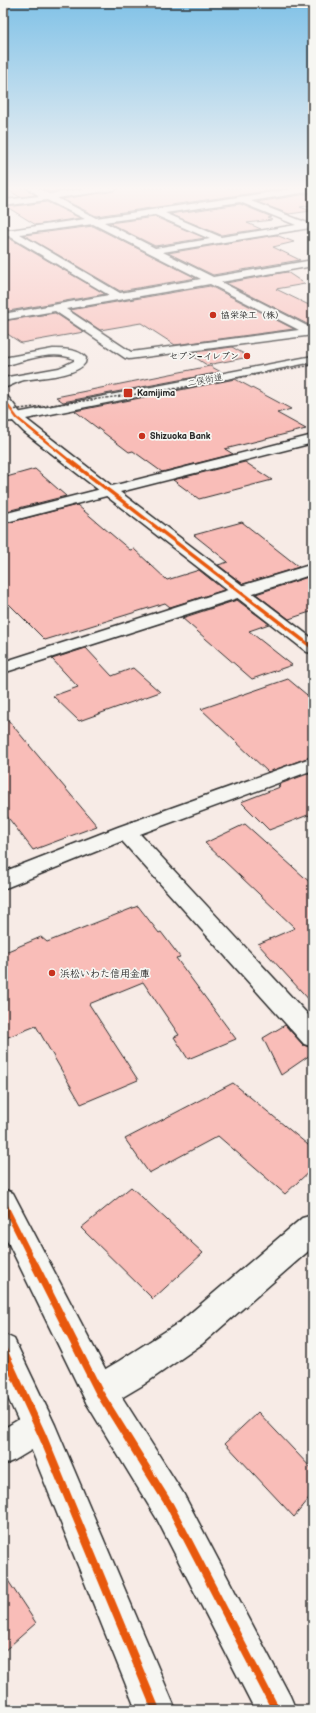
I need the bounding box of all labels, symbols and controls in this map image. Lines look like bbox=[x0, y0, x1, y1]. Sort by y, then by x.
marker: 協栄染工（株） bbox=[208, 310, 218, 320]
place label: 協栄染工（株） bbox=[221, 310, 284, 321]
place label: セブン−イレブン bbox=[169, 351, 239, 362]
marker: セブン−イレブン bbox=[242, 351, 252, 361]
street label: 二俣街道 bbox=[186, 372, 224, 389]
marker: Kamijima bbox=[122, 387, 134, 399]
place label: Kamijima bbox=[137, 388, 175, 399]
marker: Shizuoka Bank bbox=[137, 431, 147, 441]
place label: Shizuoka Bank bbox=[150, 431, 211, 442]
marker: 浜松いわた信用金庫 bbox=[47, 968, 57, 978]
place label: 浜松いわた信用金庫 bbox=[60, 968, 150, 980]

